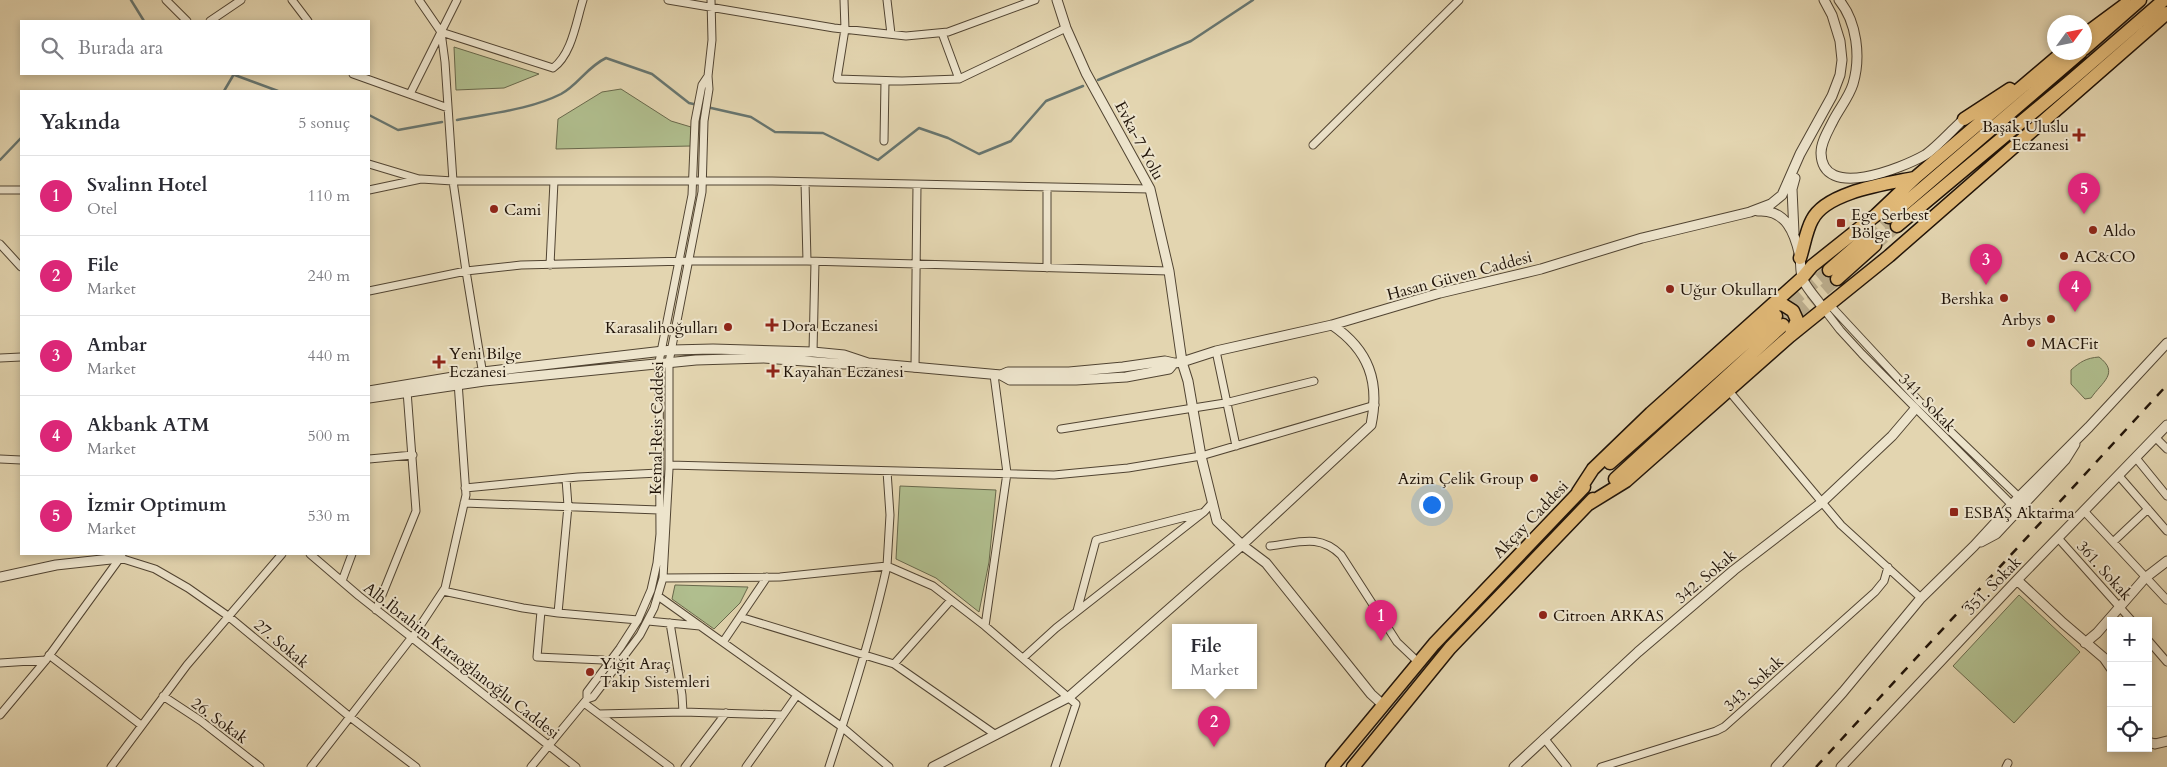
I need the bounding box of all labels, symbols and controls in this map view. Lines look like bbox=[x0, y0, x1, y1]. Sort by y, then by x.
north arrow bbox=[2047, 15, 2092, 60]
search box bbox=[20, 20, 370, 75]
icon: search bbox=[38, 34, 66, 62]
text: Burada ara bbox=[78, 35, 163, 61]
street label: Evka-7 Yolu bbox=[1109, 97, 1169, 184]
text: Yakında bbox=[40, 108, 120, 137]
text: 5 sonuç bbox=[298, 112, 350, 134]
place label: Başak Uluslu Eczanesi bbox=[1982, 116, 2069, 156]
marker: Başak Uluslu Eczanesi bbox=[2073, 129, 2085, 141]
text: Svalinn Hotel bbox=[87, 172, 207, 198]
pin: 5 bbox=[2068, 173, 2100, 214]
text: 1 bbox=[52, 185, 60, 207]
text: 110 m bbox=[308, 185, 350, 207]
text: Otel bbox=[87, 198, 117, 220]
place label: Cami bbox=[504, 199, 542, 221]
marker: Cami bbox=[488, 203, 500, 215]
place label: Ege Serbest Bölge bbox=[1851, 204, 1929, 244]
marker: Ege Serbest Bölge bbox=[1835, 217, 1847, 229]
place label: Aldo bbox=[2103, 220, 2136, 242]
marker: Aldo bbox=[2087, 224, 2099, 236]
pin: 3 bbox=[1970, 244, 2002, 285]
street label: Hasan Güven Caddesi bbox=[1384, 246, 1535, 306]
place label: AC&CO bbox=[2074, 246, 2136, 268]
marker: AC&CO bbox=[2058, 250, 2070, 262]
text: File bbox=[87, 252, 119, 278]
text: 2 bbox=[52, 265, 60, 287]
text: 240 m bbox=[308, 265, 350, 287]
pin: 4 bbox=[2059, 271, 2091, 312]
text: Market bbox=[87, 278, 136, 300]
place label: Uğur Okulları bbox=[1680, 279, 1778, 301]
marker: Uğur Okulları bbox=[1664, 283, 1676, 295]
place label: Bershka bbox=[1940, 288, 1994, 310]
marker: Bershka bbox=[1998, 292, 2010, 304]
place label: Arbys bbox=[2001, 309, 2041, 331]
marker: Arbys bbox=[2045, 313, 2057, 325]
place label: Dora Eczanesi bbox=[782, 315, 879, 337]
place label: Karasalihoğulları bbox=[605, 317, 718, 339]
marker: Dora Eczanesi bbox=[766, 319, 778, 331]
marker: Karasalihoğulları bbox=[722, 321, 734, 333]
text: Ambar bbox=[87, 332, 147, 358]
place label: MACFit bbox=[2041, 333, 2098, 355]
marker: MACFit bbox=[2025, 337, 2037, 349]
place label: Yeni Bilge Eczanesi bbox=[449, 343, 522, 383]
text: 3 bbox=[52, 345, 60, 367]
text: 440 m bbox=[308, 345, 350, 367]
marker: Yeni Bilge Eczanesi bbox=[433, 356, 445, 368]
text: Market bbox=[87, 358, 136, 380]
street label: Kemal Reis Caddesi bbox=[645, 360, 669, 495]
place label: Kayahan Eczanesi bbox=[783, 361, 904, 383]
marker: Kayahan Eczanesi bbox=[767, 365, 779, 377]
street label: 341. Sokak bbox=[1894, 369, 1961, 437]
text: Akbank ATM bbox=[87, 412, 209, 438]
text: 4 bbox=[52, 425, 60, 447]
text: 500 m bbox=[308, 425, 350, 447]
text: Market bbox=[87, 438, 136, 460]
place label: Azim Çelik Group bbox=[1398, 468, 1524, 490]
marker: Azim Çelik Group bbox=[1528, 472, 1540, 484]
street label: Akçay Caddesi bbox=[1488, 476, 1574, 563]
text: İzmir Optimum bbox=[87, 492, 226, 518]
your location bbox=[1419, 492, 1445, 518]
place label: ESBAŞ Aktarma bbox=[1964, 502, 2075, 524]
text: 5 bbox=[52, 505, 60, 527]
text: 530 m bbox=[308, 505, 350, 527]
marker: ESBAŞ Aktarma bbox=[1948, 506, 1960, 518]
text: Market bbox=[87, 518, 136, 540]
street label: 361. Sokak bbox=[2071, 536, 2137, 606]
street label: 342. Sokak bbox=[1670, 544, 1741, 609]
street label: 351. Sokak bbox=[1959, 551, 2027, 620]
street label: Alb.İbrahim Karaoğlanoğlu Caddesi bbox=[359, 577, 564, 745]
pin: 1 bbox=[1365, 600, 1397, 641]
place label: Citroen ARKAS bbox=[1553, 605, 1664, 627]
marker: Citroen ARKAS bbox=[1537, 609, 1549, 621]
street label: 27. Sokak bbox=[249, 614, 314, 674]
map controls bbox=[2107, 617, 2152, 752]
button: + bbox=[2107, 617, 2152, 662]
popup bbox=[1172, 624, 1257, 689]
text: File bbox=[1190, 633, 1222, 659]
street label: 343. Sokak bbox=[1719, 651, 1789, 717]
place label: Yiğit Araç Takip Sistemleri bbox=[600, 653, 710, 693]
text: Market bbox=[1190, 659, 1239, 681]
button: − bbox=[2107, 662, 2152, 707]
marker: Yiğit Araç Takip Sistemleri bbox=[584, 666, 596, 678]
street label: 26. Sokak bbox=[186, 693, 253, 749]
pin: 2 bbox=[1198, 706, 1230, 747]
button: locate bbox=[2107, 707, 2152, 752]

